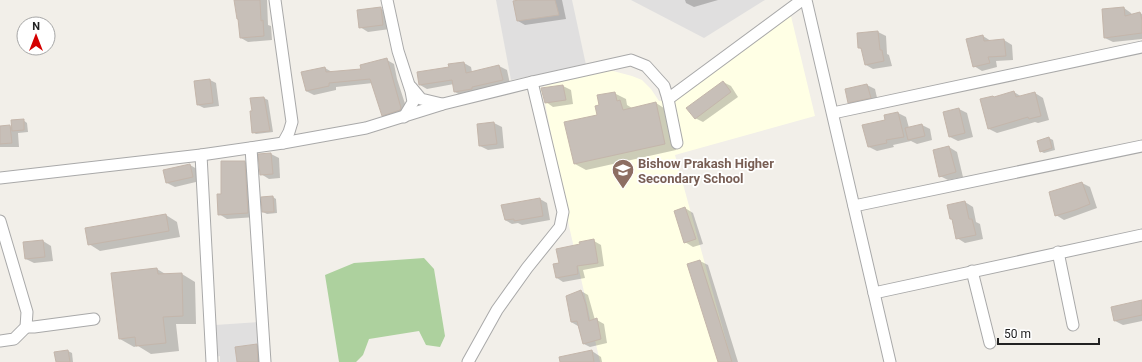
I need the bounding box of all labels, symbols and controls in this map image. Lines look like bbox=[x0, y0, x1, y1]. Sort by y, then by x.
north arrow bbox=[16, 16, 56, 56]
text: N bbox=[32, 20, 40, 33]
place label: Bishow Prakash Higher Secondary School bbox=[638, 156, 774, 186]
school or university icon: Bishow Prakash Higher Secondary School bbox=[610, 157, 636, 190]
scale bar bbox=[998, 320, 1099, 346]
text: 50 m bbox=[1004, 327, 1031, 341]

